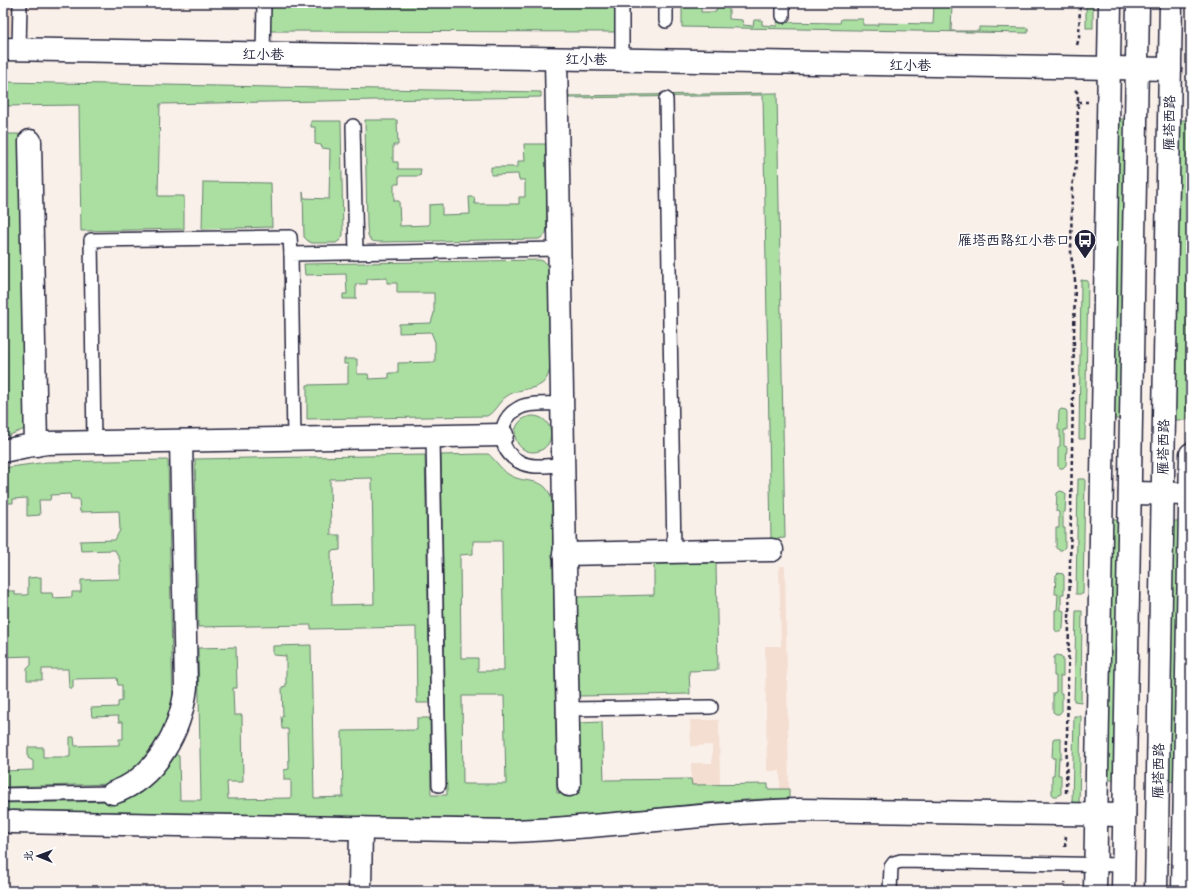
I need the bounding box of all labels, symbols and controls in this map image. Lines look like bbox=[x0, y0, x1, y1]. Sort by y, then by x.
street label: 红小巷 bbox=[242, 46, 285, 64]
street label: 红小巷 bbox=[565, 51, 608, 69]
street label: 红小巷 bbox=[889, 57, 932, 75]
street label: 雁塔西路 bbox=[1161, 95, 1179, 151]
bus stop icon: 雁塔西路红小巷口 bbox=[1072, 227, 1098, 260]
place label: 雁塔西路红小巷口 bbox=[958, 232, 1070, 250]
street label: 雁塔西路 bbox=[1155, 419, 1173, 475]
street label: 雁塔西路 bbox=[1150, 743, 1168, 799]
north arrow bbox=[18, 836, 58, 876]
text: 北 bbox=[22, 850, 36, 861]

